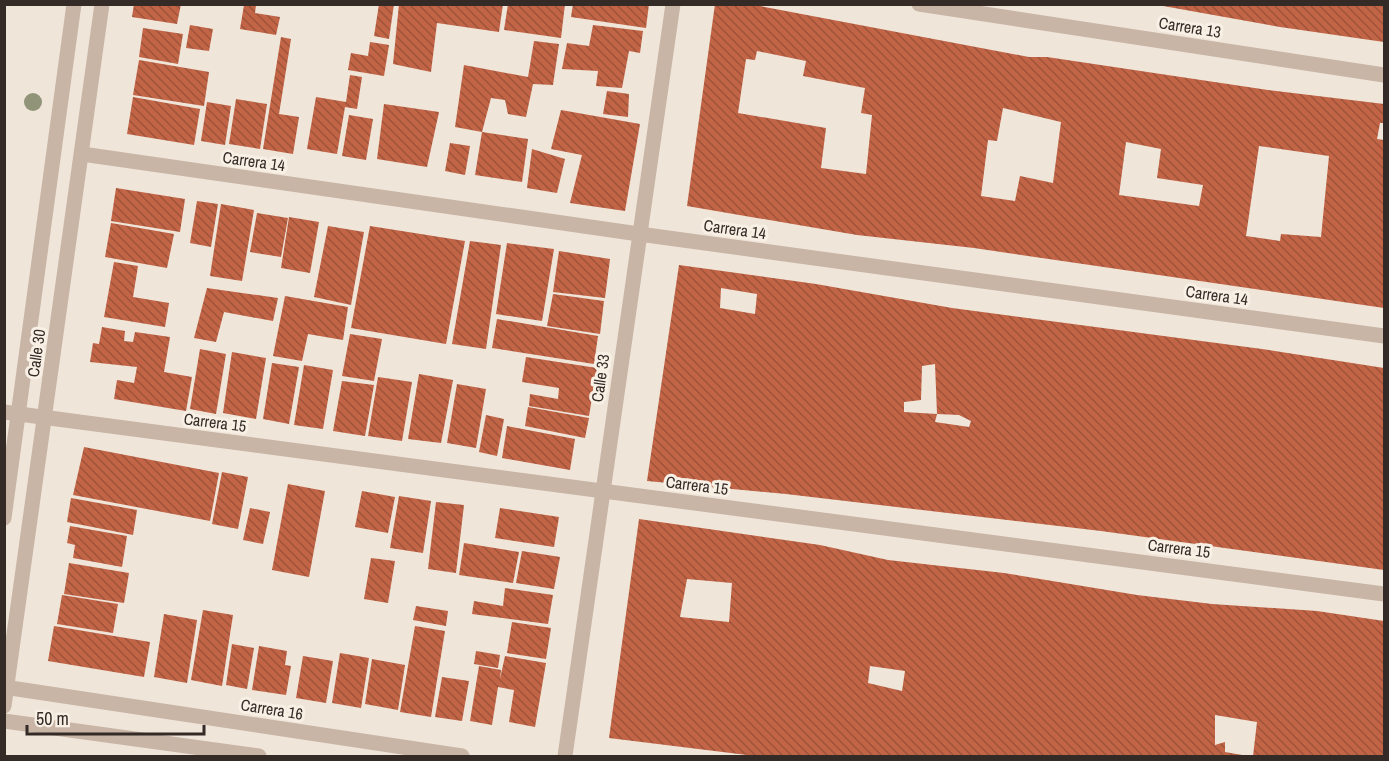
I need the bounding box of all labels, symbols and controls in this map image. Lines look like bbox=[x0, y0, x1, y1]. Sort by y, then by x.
street label: Carrera 13 bbox=[1157, 11, 1223, 43]
street label: Carrera 14 bbox=[221, 146, 287, 176]
street label: Carrera 14 bbox=[702, 214, 768, 244]
street label: Carrera 14 bbox=[1184, 280, 1250, 310]
street label: Calle 30 bbox=[22, 328, 50, 378]
street label: Calle 33 bbox=[586, 353, 614, 403]
street label: Carrera 15 bbox=[183, 407, 247, 437]
street label: Carrera 15 bbox=[665, 470, 729, 500]
street label: Carrera 15 bbox=[1147, 533, 1211, 563]
street label: Carrera 16 bbox=[239, 693, 305, 725]
scale bar bbox=[27, 698, 204, 736]
text: 50 m bbox=[36, 706, 69, 731]

